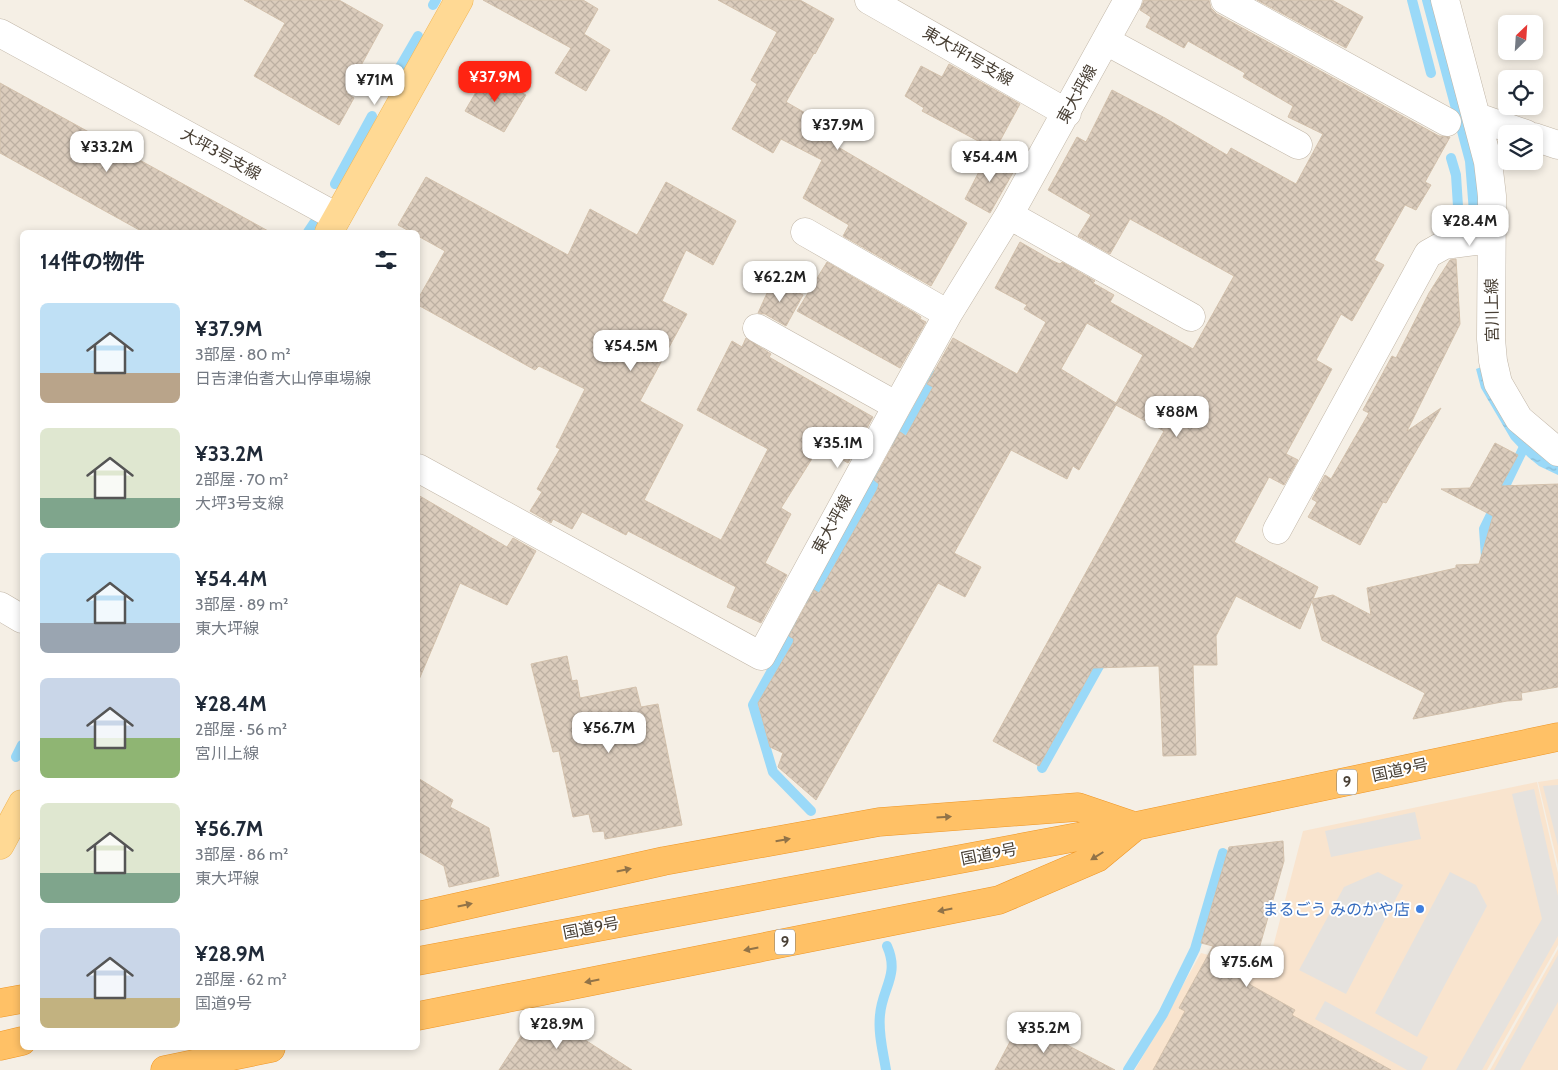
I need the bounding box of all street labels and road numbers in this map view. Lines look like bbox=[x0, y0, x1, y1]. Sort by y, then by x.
street label: 東大坪1号支線 bbox=[919, 22, 1017, 90]
street label: 東大坪線 bbox=[1053, 61, 1101, 127]
street label: 大坪3号支線 bbox=[178, 124, 264, 184]
street label: 宮川上線 bbox=[1482, 278, 1502, 342]
street label: 東大坪線 bbox=[808, 491, 856, 557]
street label: 国道9号 bbox=[1370, 755, 1430, 785]
road number: 9 bbox=[1337, 770, 1357, 794]
street label: 国道9号 bbox=[959, 839, 1019, 869]
street label: 国道9号 bbox=[561, 913, 621, 943]
road number: 9 bbox=[775, 930, 795, 954]

